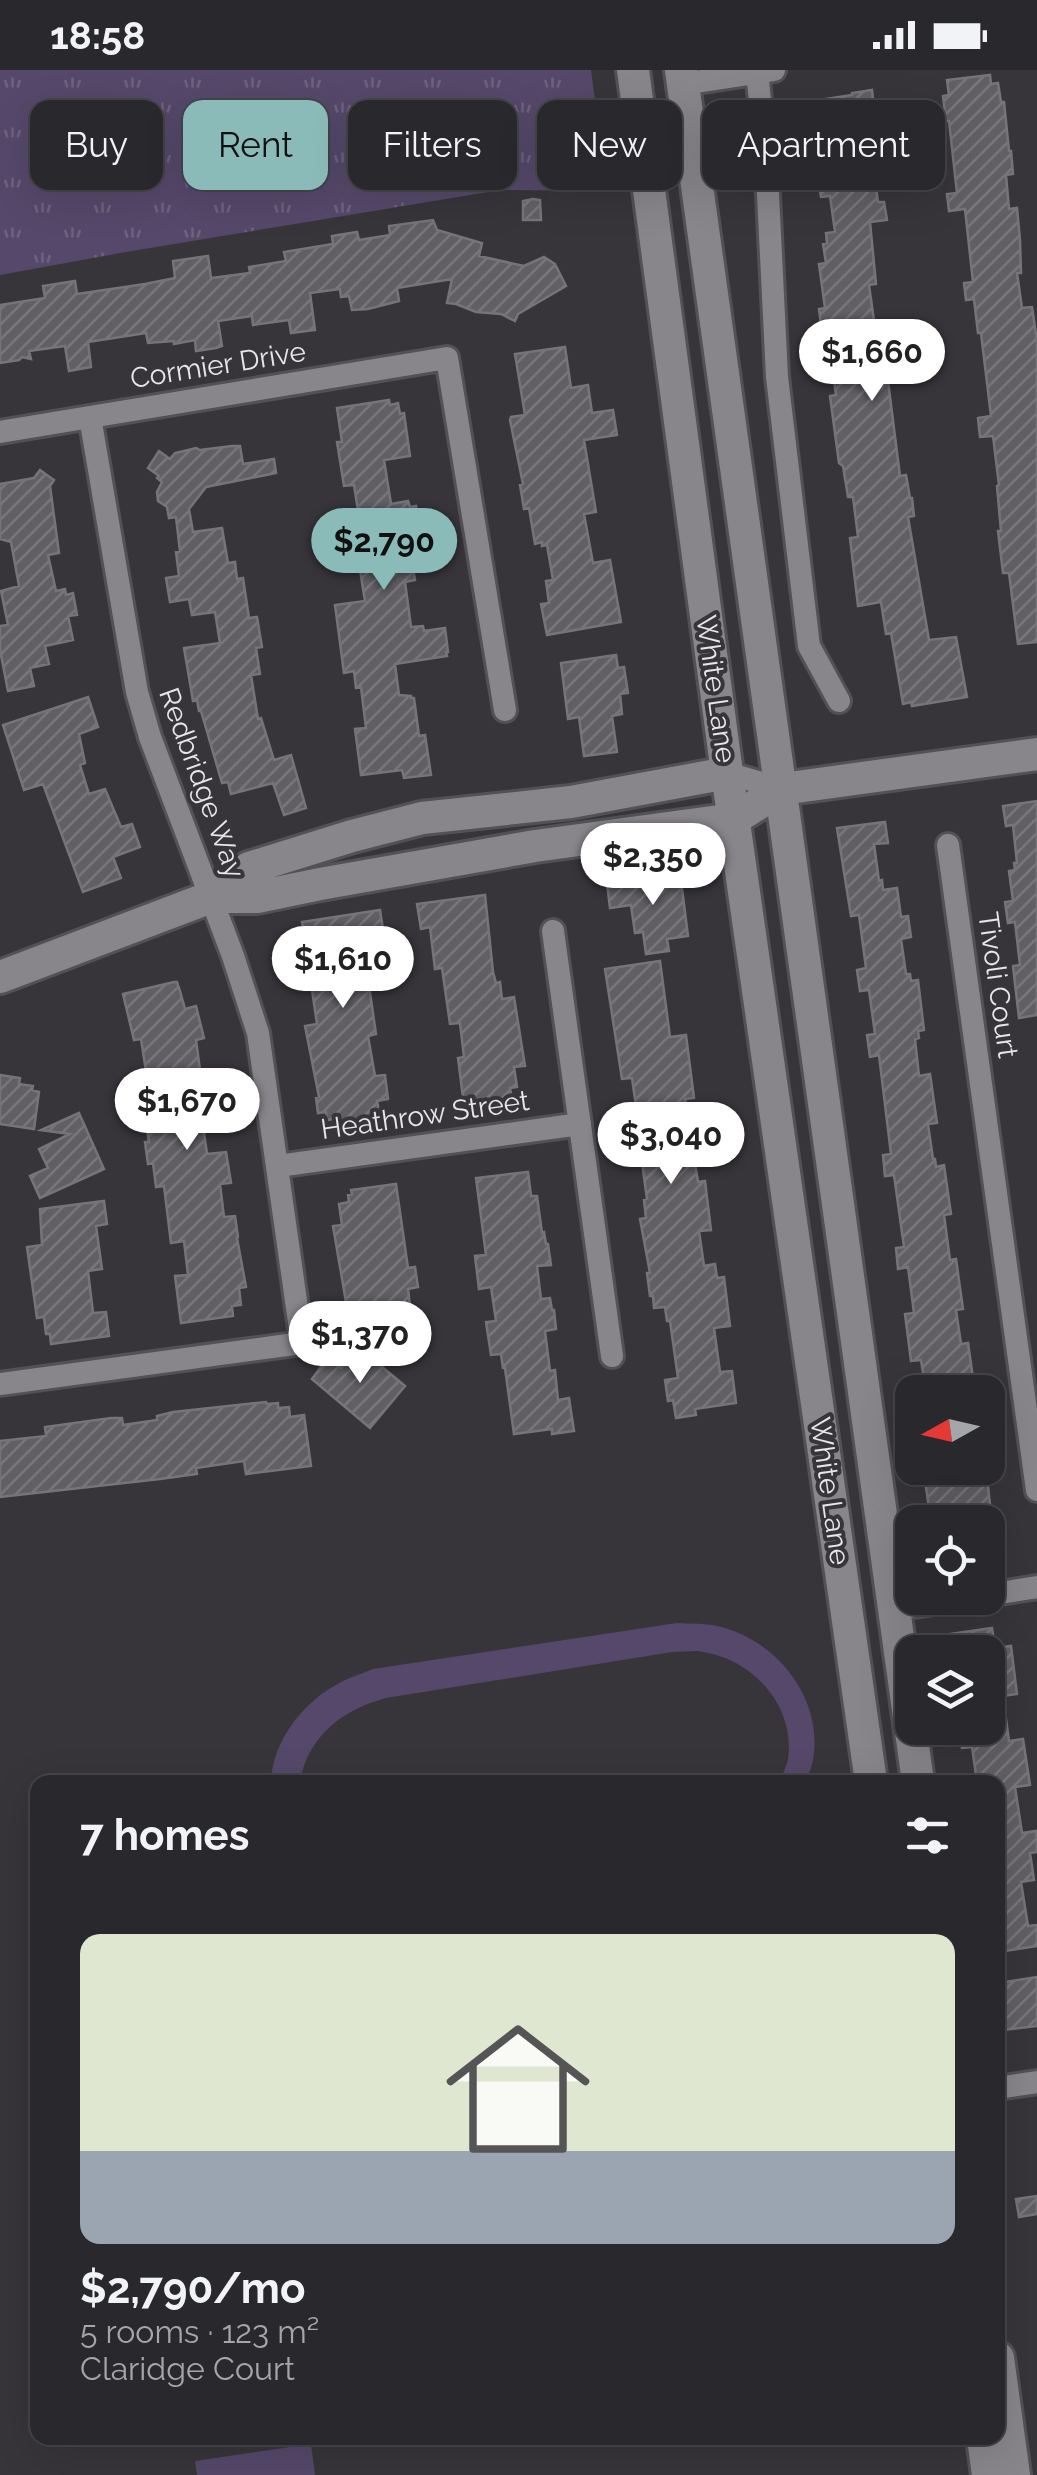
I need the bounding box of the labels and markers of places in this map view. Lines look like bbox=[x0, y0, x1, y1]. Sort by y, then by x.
pin: $1,660 bbox=[791, 319, 953, 404]
pin: $2,790 bbox=[303, 508, 465, 593]
pin: $2,350 bbox=[572, 823, 734, 908]
pin: $1,610 bbox=[262, 926, 424, 1011]
pin: $1,670 bbox=[106, 1068, 268, 1153]
pin: $3,040 bbox=[590, 1102, 752, 1187]
pin: $1,370 bbox=[279, 1301, 441, 1386]

